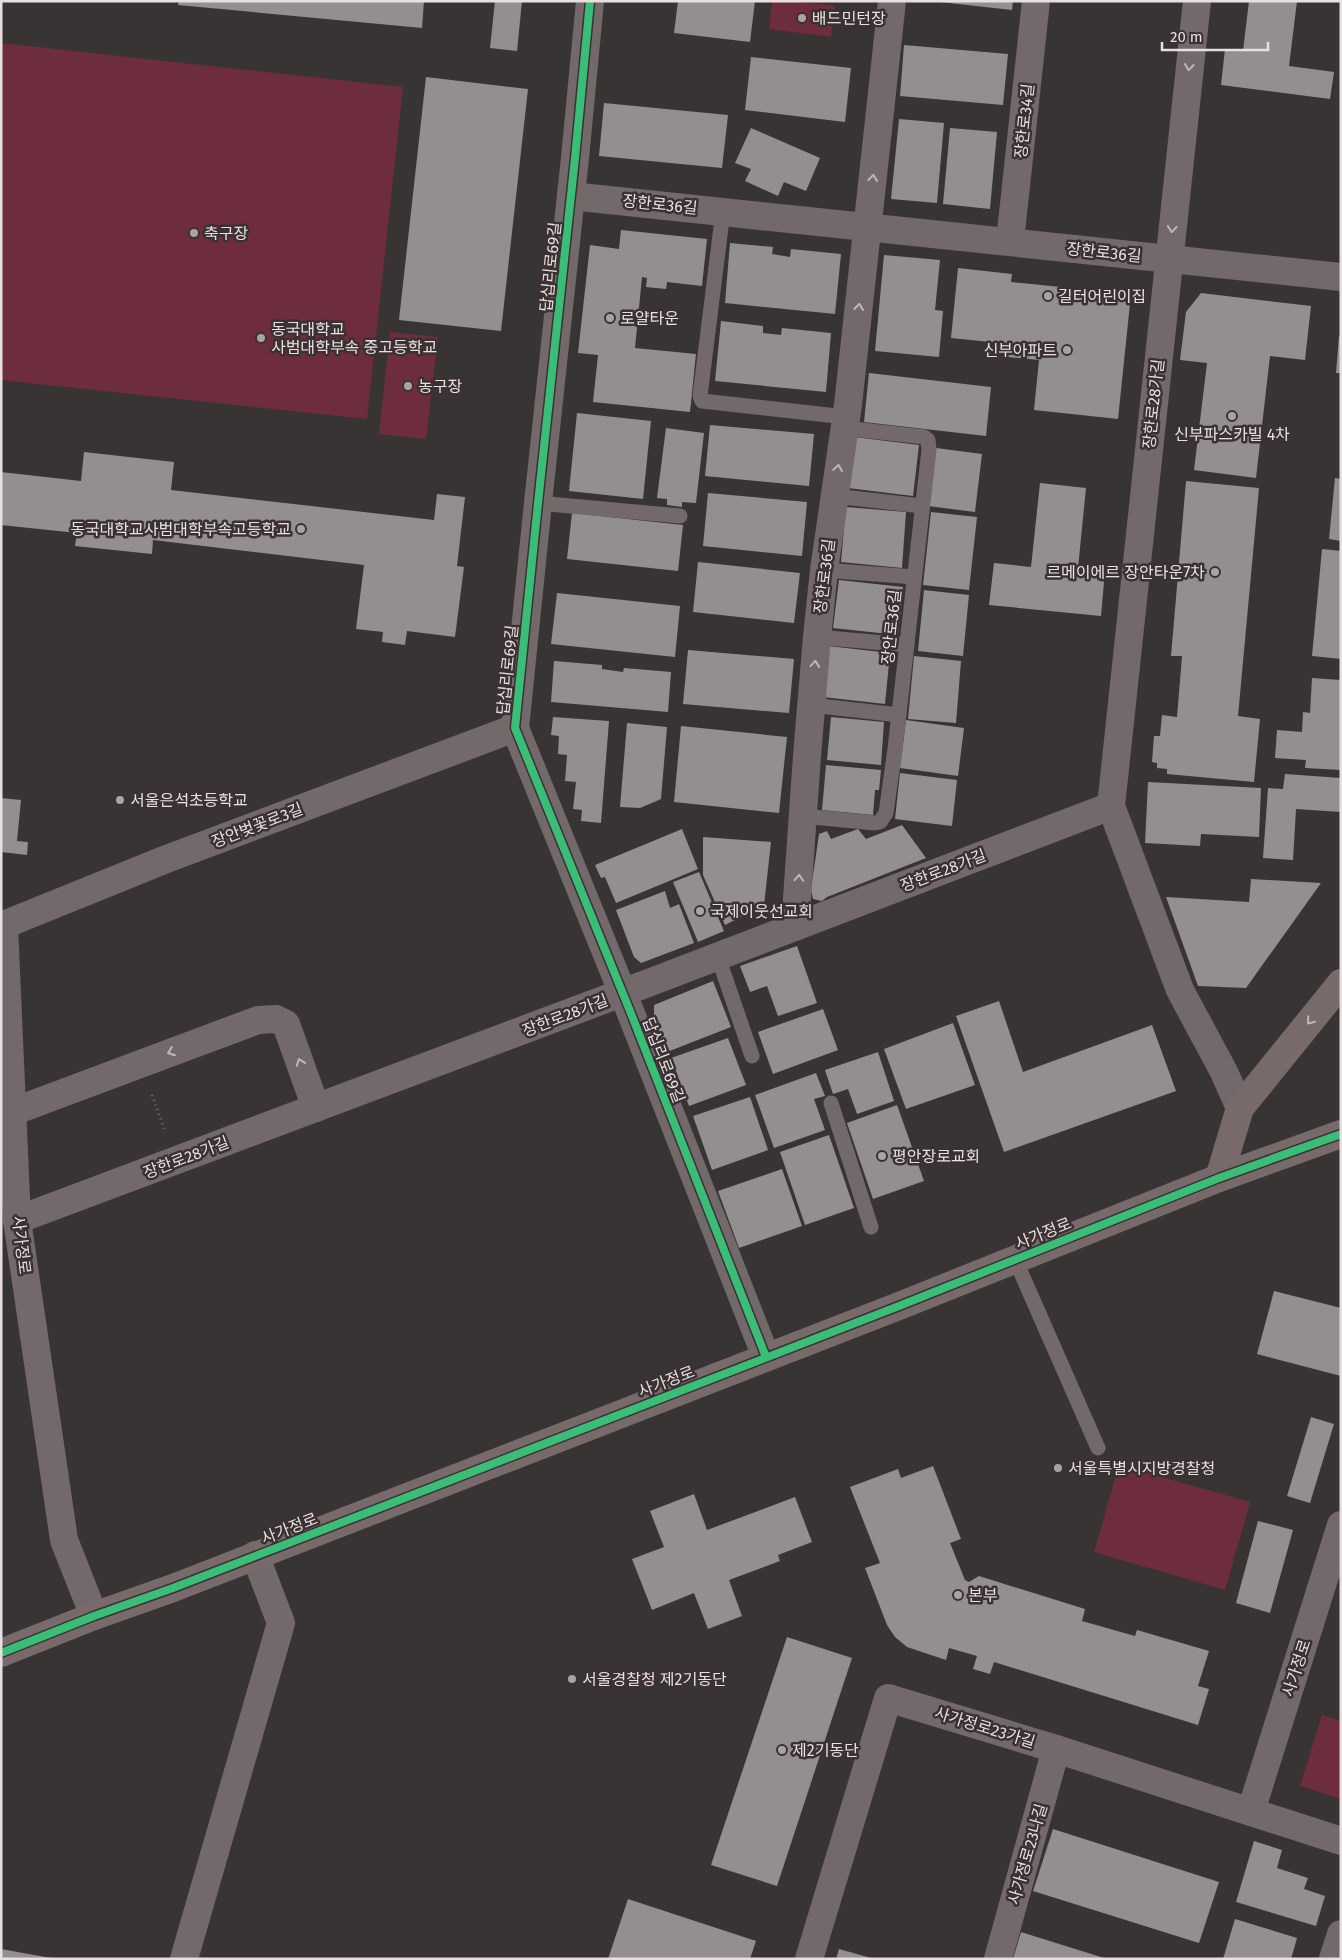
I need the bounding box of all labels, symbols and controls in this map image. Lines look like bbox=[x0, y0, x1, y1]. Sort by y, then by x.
place label: 배드민턴장 bbox=[812, 9, 886, 28]
marker: 배드민턴장 bbox=[796, 12, 808, 24]
scale bar bbox=[1162, 20, 1268, 52]
text: 20 m bbox=[1170, 28, 1203, 46]
one-way arrow bbox=[1184, 63, 1195, 71]
street label: 장한로34길 bbox=[1011, 83, 1038, 159]
one-way arrow bbox=[867, 174, 878, 182]
street label: 장한로36길 bbox=[621, 191, 698, 218]
street label: 답십리로69길 bbox=[536, 221, 565, 313]
place label: 축구장 bbox=[204, 224, 248, 243]
one-way arrow bbox=[1167, 225, 1178, 233]
marker: 축구장 bbox=[188, 227, 200, 239]
street label: 장한로36길 bbox=[1065, 239, 1142, 266]
place label: 길터어린이집 bbox=[1058, 287, 1146, 306]
marker: 길터어린이집 bbox=[1042, 290, 1054, 302]
one-way arrow bbox=[853, 302, 864, 310]
place label: 로얄타운 bbox=[620, 309, 679, 328]
marker: 로얄타운 bbox=[604, 312, 616, 324]
place label: 동국대학교 사범대학부속 중고등학교 bbox=[271, 320, 437, 357]
marker: 동국대학교 사범대학부속 중고등학교 bbox=[255, 332, 267, 344]
place label: 신부아파트 bbox=[983, 341, 1057, 360]
marker: 신부아파트 bbox=[1061, 344, 1073, 356]
street label: 장한로28가길 bbox=[1139, 358, 1168, 450]
place label: 농구장 bbox=[418, 377, 462, 396]
marker: 농구장 bbox=[402, 380, 414, 392]
marker: 신부파스카빌 4차 bbox=[1226, 410, 1238, 422]
place label: 신부파스카빌 4차 bbox=[1174, 425, 1290, 444]
one-way arrow bbox=[833, 464, 843, 472]
place label: 동국대학교사범대학부속고등학교 bbox=[70, 520, 291, 539]
marker: 동국대학교사범대학부속고등학교 bbox=[295, 523, 307, 535]
street label: 장한로36길 bbox=[810, 537, 839, 615]
place label: 르메이에르 장안타운7차 bbox=[1046, 563, 1205, 582]
marker: 르메이에르 장안타운7차 bbox=[1209, 566, 1221, 578]
street label: 장안로36길 bbox=[878, 589, 905, 666]
street label: 답십리로69길 bbox=[493, 624, 522, 716]
one-way arrow bbox=[809, 660, 820, 668]
place label: 서울은석초등학교 bbox=[130, 791, 248, 810]
marker: 서울은석초등학교 bbox=[114, 794, 126, 806]
street label: 장안벚꽃로3길 bbox=[209, 799, 306, 852]
street label: 장한로28가길 bbox=[898, 845, 989, 896]
one-way arrow bbox=[793, 874, 804, 882]
place label: 국제이웃선교회 bbox=[710, 902, 813, 921]
marker: 국제이웃선교회 bbox=[694, 905, 706, 917]
street label: 장한로28가길 bbox=[520, 990, 611, 1041]
street label: 답십리로69길 bbox=[638, 1015, 689, 1106]
one-way arrow bbox=[1307, 1016, 1316, 1025]
one-way arrow bbox=[167, 1046, 176, 1057]
one-way arrow bbox=[296, 1059, 306, 1067]
street label: 장한로28가길 bbox=[141, 1132, 232, 1183]
place label: 평안장로교회 bbox=[892, 1147, 980, 1166]
marker: 평안장로교회 bbox=[876, 1150, 888, 1162]
street label: 사가정로 bbox=[1012, 1214, 1074, 1253]
street label: 사가정로 bbox=[8, 1215, 35, 1276]
street label: 사가정로 bbox=[635, 1362, 697, 1401]
place label: 서울특별시지방경찰청 bbox=[1068, 1459, 1215, 1478]
marker: 서울특별시지방경찰청 bbox=[1052, 1462, 1064, 1474]
street label: 사가정로 bbox=[258, 1509, 320, 1548]
place label: 본부 bbox=[968, 1586, 998, 1605]
marker: 본부 bbox=[952, 1589, 964, 1601]
street label: 사가정로 bbox=[1278, 1637, 1315, 1699]
place label: 서울경찰청 제2기동단 bbox=[582, 1670, 727, 1689]
marker: 서울경찰청 제2기동단 bbox=[566, 1673, 578, 1685]
street label: 사가정로23가길 bbox=[932, 1703, 1037, 1752]
place label: 제2기동단 bbox=[792, 1741, 859, 1760]
marker: 제2기동단 bbox=[776, 1744, 788, 1756]
street label: 사가정로23나길 bbox=[1004, 1801, 1051, 1907]

